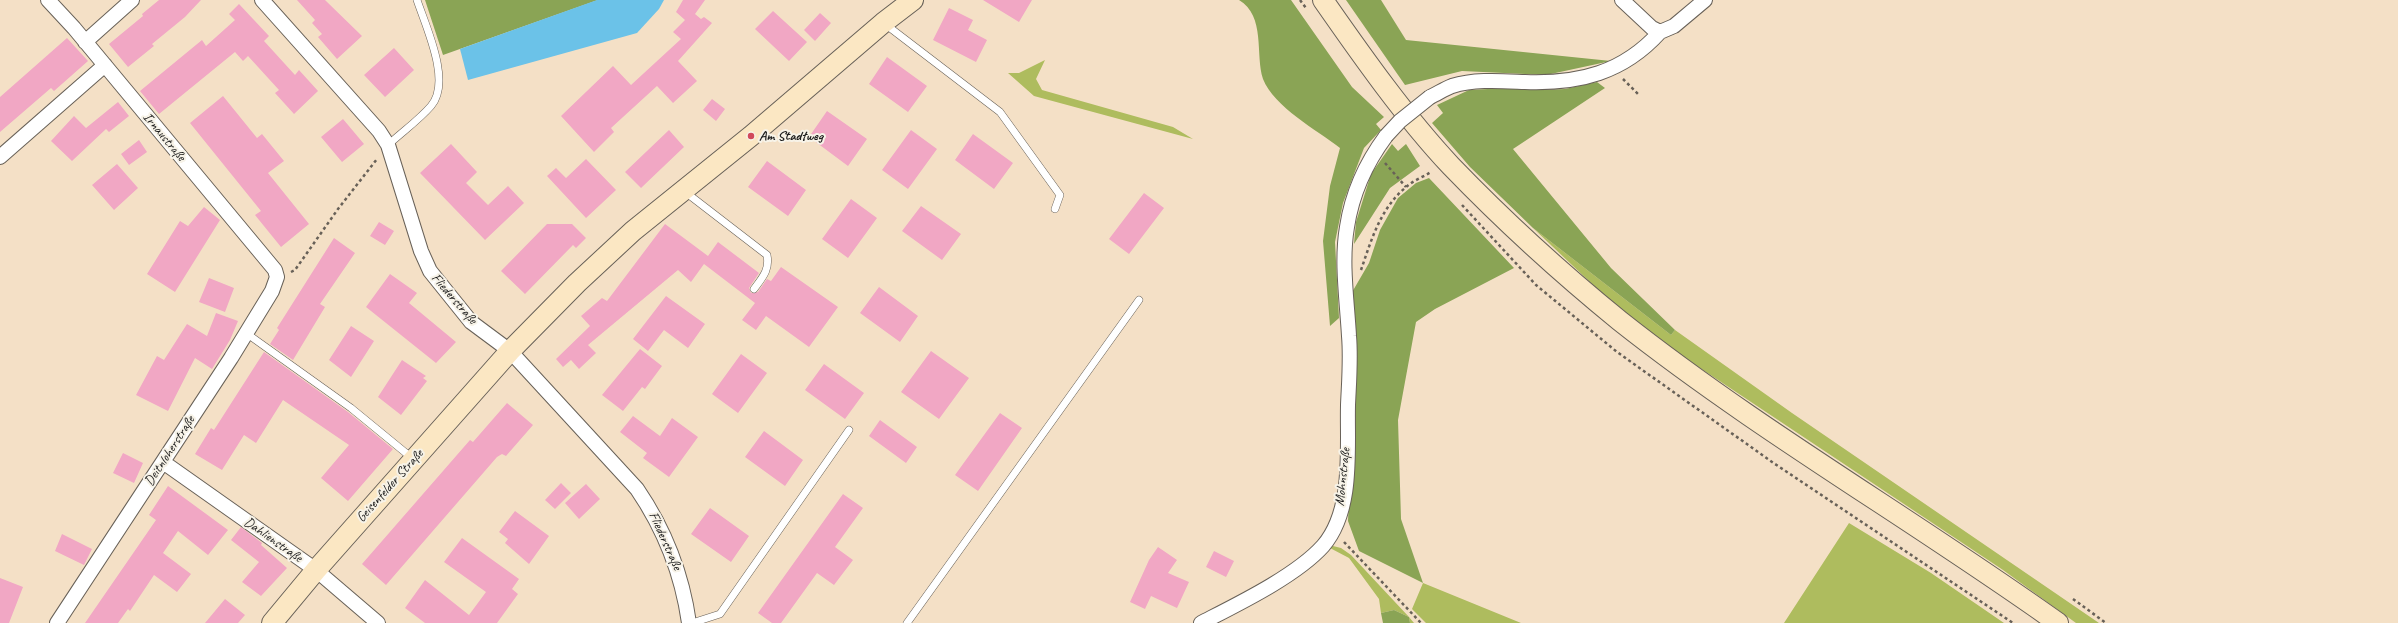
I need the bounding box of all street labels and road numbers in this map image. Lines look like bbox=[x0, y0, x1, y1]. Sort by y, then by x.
street label: Irnaustraße bbox=[139, 109, 189, 165]
street label: Fliederstraße bbox=[427, 270, 481, 328]
street label: Deitnloherstraße bbox=[141, 413, 199, 489]
street label: Geisenfelder Straße bbox=[353, 446, 427, 526]
street label: Mohnstraße bbox=[1332, 447, 1354, 507]
street label: Fliederstraße bbox=[645, 509, 685, 573]
street label: Dahlienstraße bbox=[241, 514, 305, 566]

